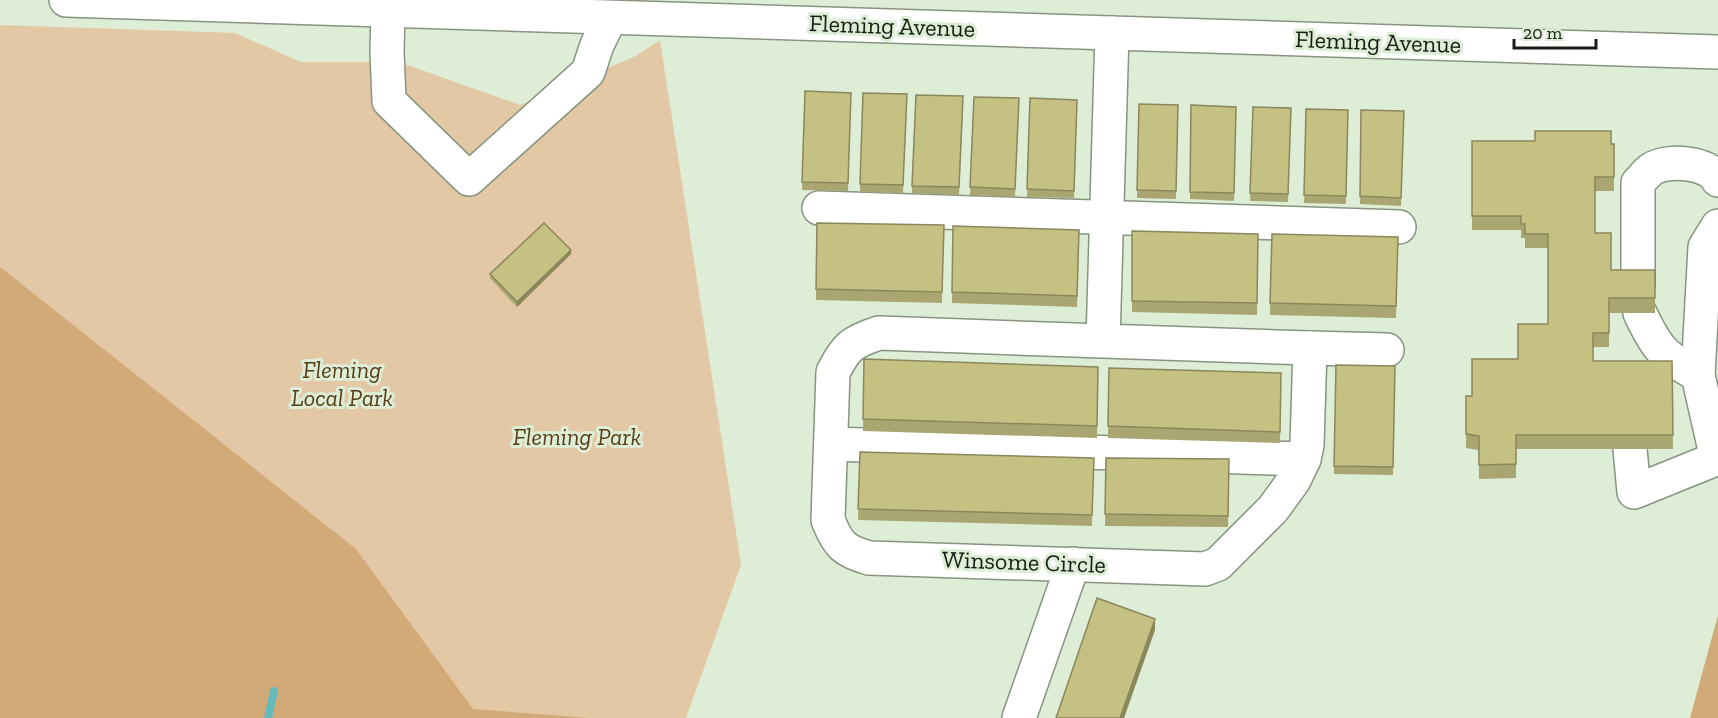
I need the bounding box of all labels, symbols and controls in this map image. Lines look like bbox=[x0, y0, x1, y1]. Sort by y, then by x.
street label: Fleming Avenue bbox=[808, 8, 976, 43]
scale bar bbox=[1514, 12, 1596, 50]
text: 20 m bbox=[1523, 22, 1563, 44]
street label: Fleming Avenue bbox=[1294, 24, 1462, 59]
park label: Fleming Local Park bbox=[291, 355, 393, 412]
park label: Fleming Park bbox=[513, 422, 642, 451]
street label: Winsome Circle bbox=[942, 544, 1106, 579]

